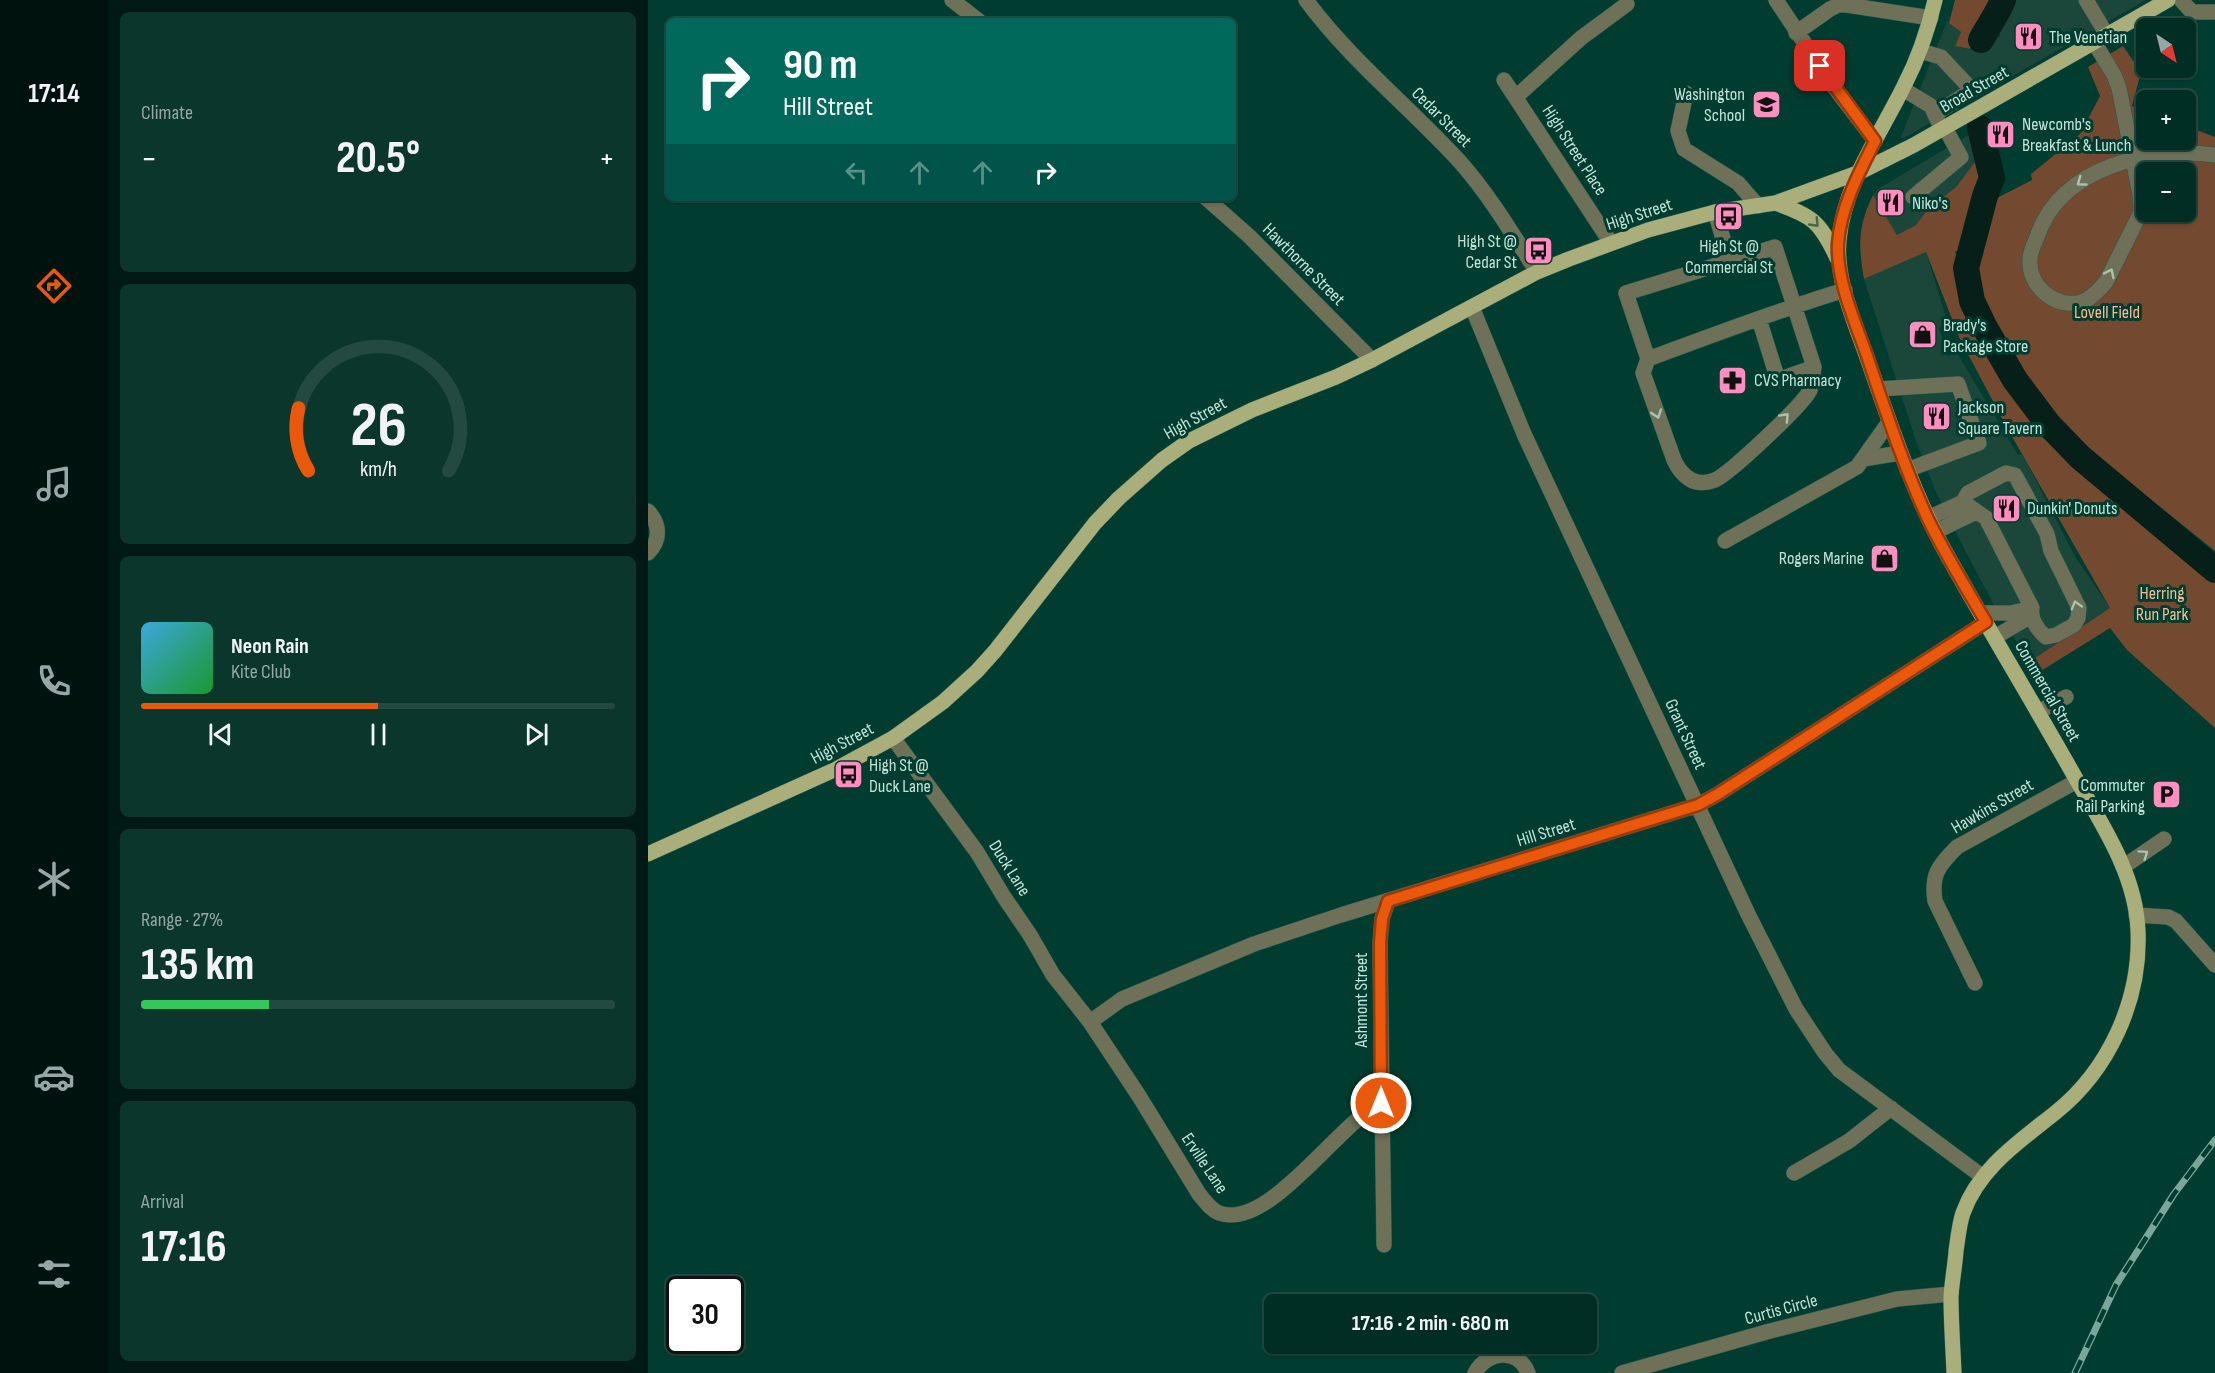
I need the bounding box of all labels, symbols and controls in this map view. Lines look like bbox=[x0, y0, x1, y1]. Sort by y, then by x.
north arrow bbox=[2136, 18, 2196, 78]
map controls bbox=[2136, 18, 2196, 222]
restaurant icon: The Venetian bbox=[2012, 21, 2044, 53]
place label: The Venetian bbox=[2049, 27, 2127, 48]
text: 90 m bbox=[783, 40, 857, 91]
pin bbox=[1794, 40, 1845, 91]
icon: right bbox=[684, 42, 762, 120]
icon: arrive bbox=[1803, 49, 1836, 82]
street label: Broad Street bbox=[1936, 61, 2013, 117]
text: 17:14 bbox=[28, 78, 80, 110]
street label: Cedar Street bbox=[1407, 83, 1476, 152]
place label: Washington School bbox=[1674, 84, 1745, 126]
school or university icon: Washington School bbox=[1750, 88, 1782, 120]
button: + bbox=[2136, 90, 2196, 150]
text: Hill Street bbox=[783, 91, 873, 123]
text: Climate bbox=[141, 101, 193, 125]
street label: High Street Place bbox=[1538, 101, 1612, 199]
place label: Newcomb's Breakfast & Lunch bbox=[2022, 114, 2131, 156]
restaurant icon: Newcomb's Breakfast & Lunch bbox=[1985, 118, 2017, 150]
text: 20.5° bbox=[336, 131, 420, 186]
text: − bbox=[141, 139, 157, 179]
text: + bbox=[599, 139, 615, 179]
icon: left bbox=[840, 156, 873, 189]
icon: ahead bbox=[903, 156, 936, 189]
icon: ahead bbox=[966, 156, 999, 189]
icon: right bbox=[1029, 156, 1062, 189]
button: − bbox=[2136, 162, 2196, 222]
one-way arrow bbox=[2077, 175, 2088, 186]
restaurant icon: Niko's bbox=[1875, 187, 1907, 219]
place label: Niko's bbox=[1912, 193, 1948, 214]
street label: High Street bbox=[1603, 194, 1675, 235]
bus stop icon: High St @ Commercial St bbox=[1713, 201, 1745, 233]
one-way arrow bbox=[1808, 217, 1819, 227]
street label: Hawthorne Street bbox=[1258, 219, 1349, 310]
place label: High St @ Cedar St bbox=[1457, 231, 1518, 273]
bus stop icon: High St @ Cedar St bbox=[1522, 235, 1554, 267]
place label: High St @ Commercial St bbox=[1685, 236, 1774, 278]
icon: directions bbox=[33, 265, 75, 307]
one-way arrow bbox=[2103, 269, 2115, 280]
park label: Lovell Field bbox=[2074, 302, 2140, 323]
place label: Brady's Package Store bbox=[1943, 315, 2028, 357]
shop icon: Brady's Package Store bbox=[1906, 319, 1938, 351]
pharmacy icon: CVS Pharmacy bbox=[1717, 364, 1749, 396]
place label: CVS Pharmacy bbox=[1754, 370, 1841, 391]
text: 26 bbox=[350, 389, 406, 464]
street label: High Street bbox=[1160, 392, 1231, 444]
place label: Jackson Square Tavern bbox=[1957, 397, 2042, 439]
restaurant icon: Jackson Square Tavern bbox=[1921, 401, 1953, 433]
one-way arrow bbox=[1650, 409, 1663, 419]
one-way arrow bbox=[1778, 414, 1789, 425]
text: km/h bbox=[359, 458, 397, 483]
icon: music bbox=[33, 463, 75, 505]
restaurant icon: Dunkin' Donuts bbox=[1990, 492, 2022, 524]
place label: Dunkin' Donuts bbox=[2027, 498, 2117, 519]
shop icon: Rogers Marine bbox=[1869, 542, 1901, 574]
place label: Rogers Marine bbox=[1779, 548, 1864, 569]
park label: Herring Run Park bbox=[2136, 583, 2188, 625]
one-way arrow bbox=[2071, 600, 2083, 611]
text: Neon Rain bbox=[231, 633, 309, 660]
street label: Commercial Street bbox=[2010, 637, 2085, 746]
icon: phone bbox=[33, 660, 75, 702]
text: Kite Club bbox=[231, 660, 291, 684]
street label: Grant Street bbox=[1660, 696, 1711, 773]
icon: previous bbox=[204, 718, 237, 751]
icon: pause bbox=[362, 718, 395, 751]
icon: next bbox=[520, 718, 553, 751]
street label: High Street bbox=[807, 718, 878, 769]
place label: High St @ Duck Lane bbox=[869, 755, 931, 797]
bus stop icon: High St @ Duck Lane bbox=[832, 759, 864, 791]
street label: Hawkins Street bbox=[1947, 774, 2037, 838]
place label: Commuter Rail Parking bbox=[2076, 775, 2145, 817]
parking icon: Commuter Rail Parking bbox=[2150, 779, 2182, 811]
street label: Hill Street bbox=[1514, 814, 1578, 851]
street label: Duck Lane bbox=[984, 836, 1035, 900]
one-way arrow bbox=[2137, 850, 2148, 861]
icon: climate bbox=[33, 858, 75, 900]
text: Range · 27% bbox=[141, 908, 223, 932]
text: 135 km bbox=[141, 938, 254, 993]
street label: Ashmont Street bbox=[1351, 952, 1372, 1049]
icon: car bbox=[33, 1056, 75, 1098]
position arrow bbox=[1349, 1071, 1413, 1135]
street label: Erville Lane bbox=[1177, 1129, 1232, 1197]
text: Arrival bbox=[141, 1190, 184, 1214]
text: 17:16 bbox=[141, 1220, 227, 1275]
icon: filters bbox=[33, 1253, 75, 1295]
speed limit sign: 30 bbox=[666, 1276, 744, 1354]
street label: Curtis Circle bbox=[1742, 1290, 1820, 1329]
text: 17:16 · 2 min · 680 m bbox=[1352, 1310, 1509, 1337]

